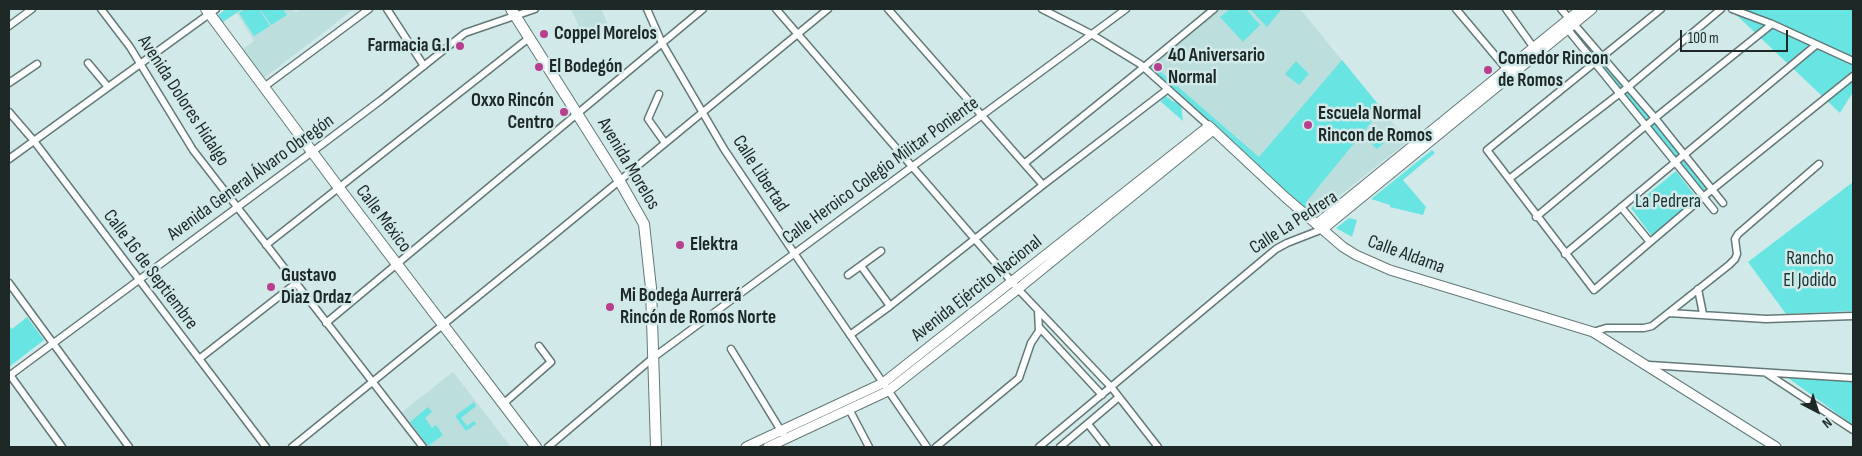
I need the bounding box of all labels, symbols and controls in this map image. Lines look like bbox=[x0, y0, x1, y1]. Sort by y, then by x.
scale bar bbox=[1682, 20, 1790, 52]
place label: Coppel Morelos bbox=[554, 23, 657, 45]
marker: Coppel Morelos bbox=[538, 28, 550, 40]
text: 100 m bbox=[1688, 29, 1719, 48]
street label: Avenida Dolores Hidalgo bbox=[132, 31, 234, 171]
place label: Farmacia G.I bbox=[368, 35, 450, 57]
marker: Farmacia G.I bbox=[454, 40, 466, 52]
place label: 40 Aniversario Normal bbox=[1168, 45, 1265, 89]
place label: Comedor Rincon de Romos bbox=[1498, 48, 1608, 92]
place label: El Bodegón bbox=[549, 56, 622, 78]
marker: El Bodegón bbox=[533, 61, 545, 73]
marker: 40 Aniversario Normal bbox=[1152, 61, 1164, 73]
marker: Comedor Rincon de Romos bbox=[1482, 64, 1494, 76]
place label: Oxxo Rincón Centro bbox=[471, 90, 554, 134]
street label: Calle Heroico Colegio Militar Poniente bbox=[778, 92, 984, 250]
place label: Escuela Normal Rincon de Romos bbox=[1318, 103, 1432, 147]
marker: Oxxo Rincón Centro bbox=[558, 106, 570, 118]
street label: Avenida General Álvaro Obregón bbox=[163, 110, 339, 246]
street label: Avenida Morelos bbox=[592, 114, 664, 214]
marker: Escuela Normal Rincon de Romos bbox=[1302, 119, 1314, 131]
street label: Calle Libertad bbox=[727, 131, 793, 217]
street label: Calle México bbox=[350, 181, 416, 257]
street label: Calle La Pedrera bbox=[1246, 186, 1342, 260]
park label: La Pedrera bbox=[1635, 191, 1701, 213]
street label: Calle 16 de Septiembre bbox=[98, 206, 202, 334]
street label: Avenida Ejército Nacional bbox=[907, 231, 1047, 347]
street label: Calle Aldama bbox=[1364, 231, 1448, 279]
place label: Elektra bbox=[690, 234, 738, 256]
marker: Elektra bbox=[674, 239, 686, 251]
park label: Rancho El Jodido bbox=[1783, 248, 1837, 292]
place label: Gustavo Diaz Ordaz bbox=[281, 265, 352, 309]
marker: Gustavo Diaz Ordaz bbox=[265, 281, 277, 293]
place label: Mi Bodega Aurrerá Rincón de Romos Norte bbox=[620, 285, 776, 329]
marker: Mi Bodega Aurrerá Rincón de Romos Norte bbox=[604, 301, 616, 313]
north arrow bbox=[1792, 386, 1842, 436]
text: N bbox=[1819, 414, 1835, 432]

